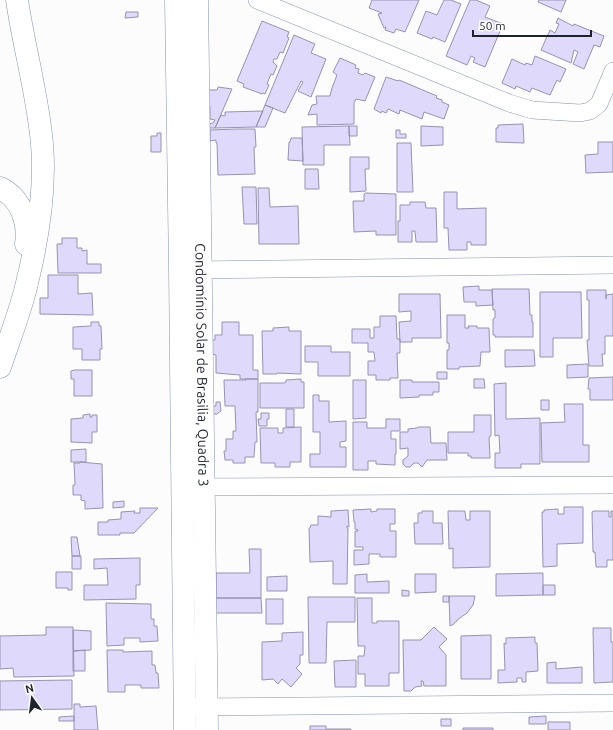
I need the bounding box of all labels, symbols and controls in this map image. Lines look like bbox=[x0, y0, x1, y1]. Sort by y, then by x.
scale bar bbox=[473, 12, 591, 38]
text: 50 m bbox=[479, 19, 506, 32]
street label: Condomínio Solar de Brasilia, Quadra 3 bbox=[192, 243, 212, 487]
north arrow bbox=[12, 678, 52, 718]
text: N bbox=[24, 681, 35, 695]

